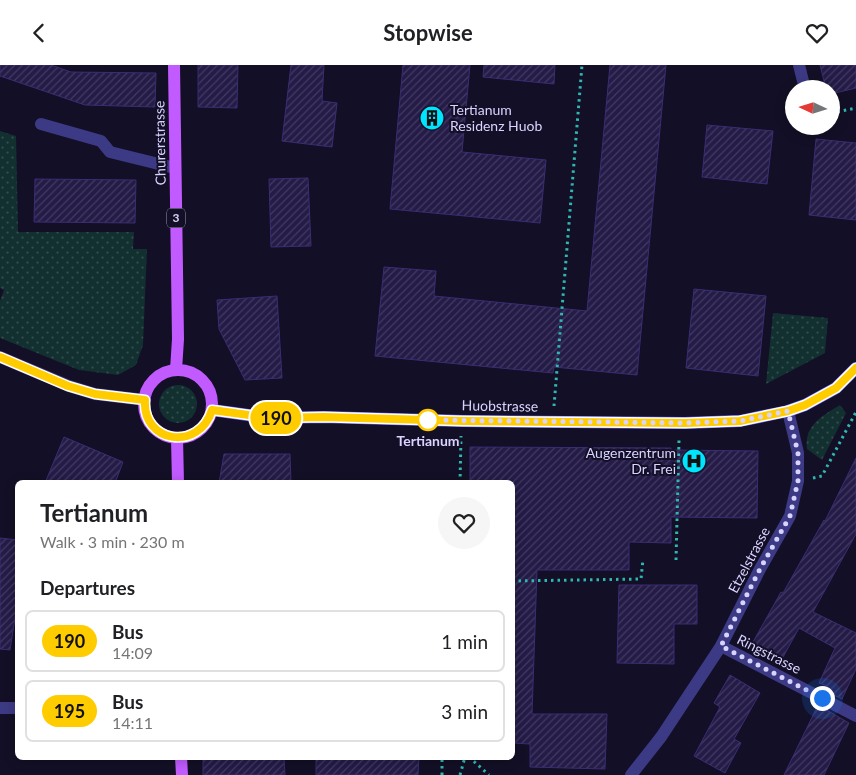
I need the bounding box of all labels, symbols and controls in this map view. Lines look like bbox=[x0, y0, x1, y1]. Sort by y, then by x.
icon: back bbox=[25, 19, 53, 47]
text: Stopwise bbox=[383, 19, 473, 46]
icon: heart bbox=[803, 19, 831, 47]
north arrow bbox=[785, 80, 840, 135]
map controls bbox=[785, 80, 840, 135]
street label: Churerstrasse bbox=[150, 100, 169, 186]
place label: Tertianum Residenz Huob bbox=[450, 101, 542, 134]
building icon: Tertianum Residenz Huob bbox=[419, 105, 445, 131]
road number: 3 bbox=[167, 209, 185, 227]
street label: Huobstrasse bbox=[462, 396, 538, 415]
line badge: 190 bbox=[247, 402, 305, 434]
text: 190 bbox=[260, 407, 292, 429]
marker: Tertianum bbox=[417, 409, 439, 431]
place label: Tertianum bbox=[396, 432, 460, 449]
place label: Augenzentrum Dr. Frei bbox=[586, 444, 676, 477]
hospital icon: Augenzentrum Dr. Frei bbox=[681, 448, 707, 474]
button: heart bbox=[438, 497, 490, 549]
text: Tertianum bbox=[40, 498, 148, 527]
street label: Etzelstrasse bbox=[724, 524, 773, 596]
text: Walk · 3 min · 230 m bbox=[40, 532, 185, 551]
text: Departures bbox=[40, 576, 135, 599]
text: Bus bbox=[112, 620, 143, 643]
text: 190 bbox=[54, 630, 85, 652]
text: 1 min bbox=[441, 630, 488, 653]
street label: Ringstrasse bbox=[734, 630, 804, 677]
text: 14:09 bbox=[112, 643, 153, 662]
your location bbox=[810, 686, 835, 711]
text: Bus bbox=[112, 690, 143, 713]
text: 195 bbox=[54, 700, 85, 722]
text: 3 min bbox=[441, 700, 488, 723]
text: 14:11 bbox=[112, 713, 153, 732]

